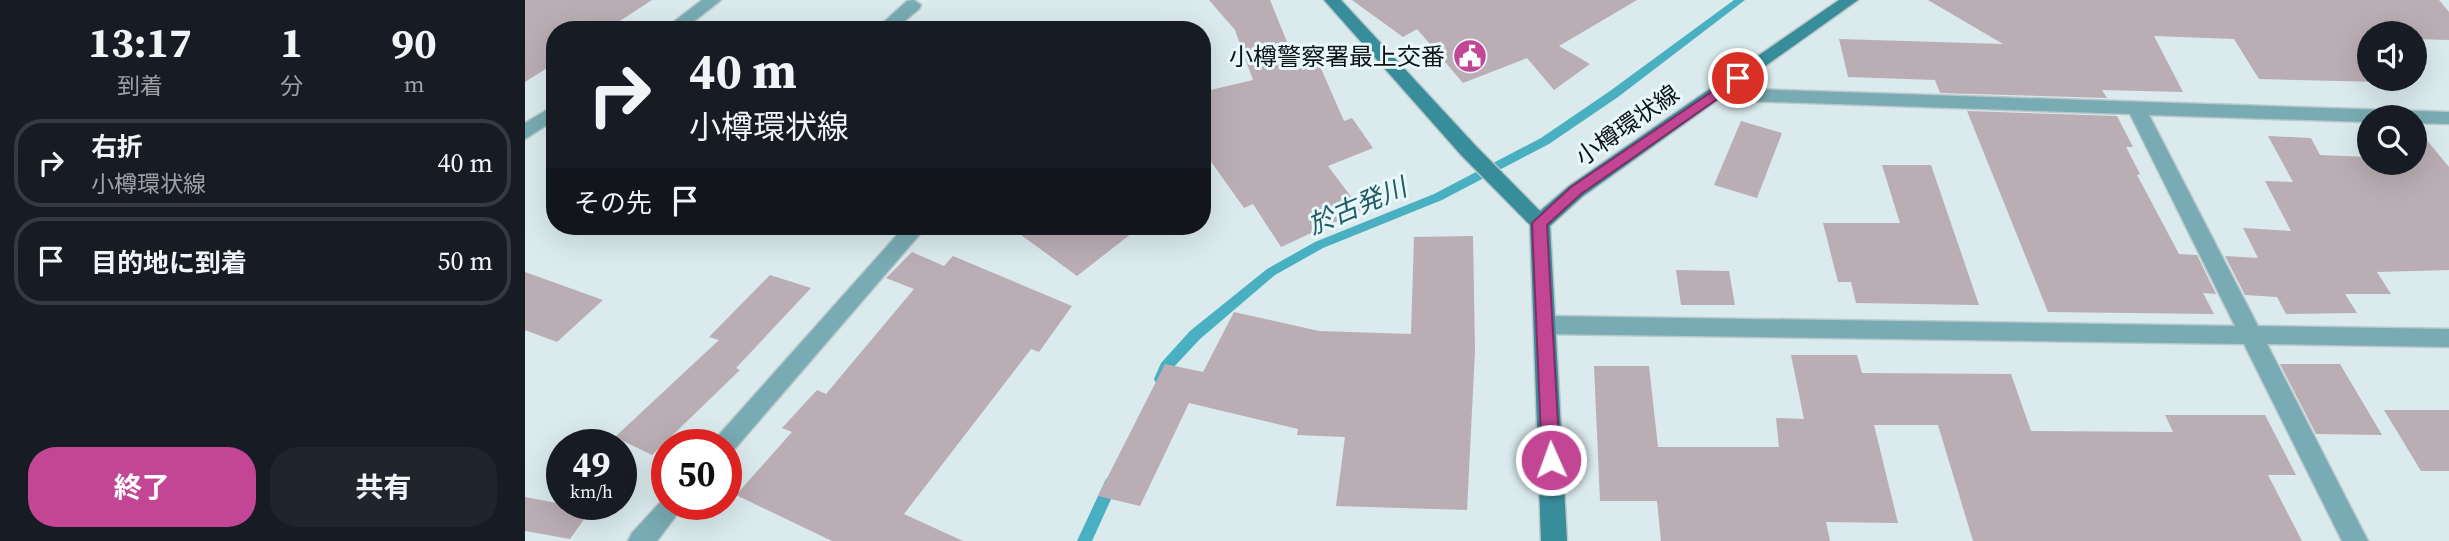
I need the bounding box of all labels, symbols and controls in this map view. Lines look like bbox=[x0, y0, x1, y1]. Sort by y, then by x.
text: 13:17 bbox=[88, 13, 192, 71]
text: 1 bbox=[280, 13, 303, 71]
text: 90 bbox=[391, 14, 437, 72]
map controls bbox=[2357, 21, 2427, 175]
button: sound bbox=[2357, 21, 2427, 91]
text: 40 m bbox=[689, 37, 797, 104]
public building icon: 小樽警察署最上交番 bbox=[1451, 37, 1489, 75]
place label: 小樽警察署最上交番 bbox=[1229, 40, 1445, 73]
pin bbox=[1708, 48, 1768, 108]
icon: right bbox=[574, 49, 665, 140]
icon: arrive bbox=[1719, 59, 1757, 97]
text: m bbox=[404, 68, 424, 100]
text: 到着 bbox=[117, 70, 163, 102]
text: 分 bbox=[280, 70, 303, 102]
street label: 小樽環状線 bbox=[1568, 77, 1686, 173]
text: 小樽環状線 bbox=[689, 105, 849, 149]
button: search bbox=[2357, 105, 2427, 175]
text: 右折 bbox=[91, 129, 143, 165]
icon: right bbox=[32, 144, 70, 182]
text: 40 m bbox=[438, 145, 493, 181]
text: 小樽環状線 bbox=[91, 168, 206, 200]
water label: 於古発川 bbox=[1302, 168, 1415, 243]
icon: arrive bbox=[666, 182, 704, 220]
text: その先 bbox=[574, 185, 652, 221]
icon: arrive bbox=[32, 242, 70, 280]
text: 50 m bbox=[438, 243, 493, 279]
text: 目的地に到着 bbox=[91, 245, 247, 281]
position arrow bbox=[1514, 423, 1588, 497]
speed limit sign: 50 bbox=[651, 429, 742, 520]
text: 49 bbox=[573, 441, 610, 489]
button: 終了 bbox=[28, 447, 256, 527]
button: 共有 bbox=[270, 447, 497, 527]
text: km/h bbox=[570, 479, 613, 504]

